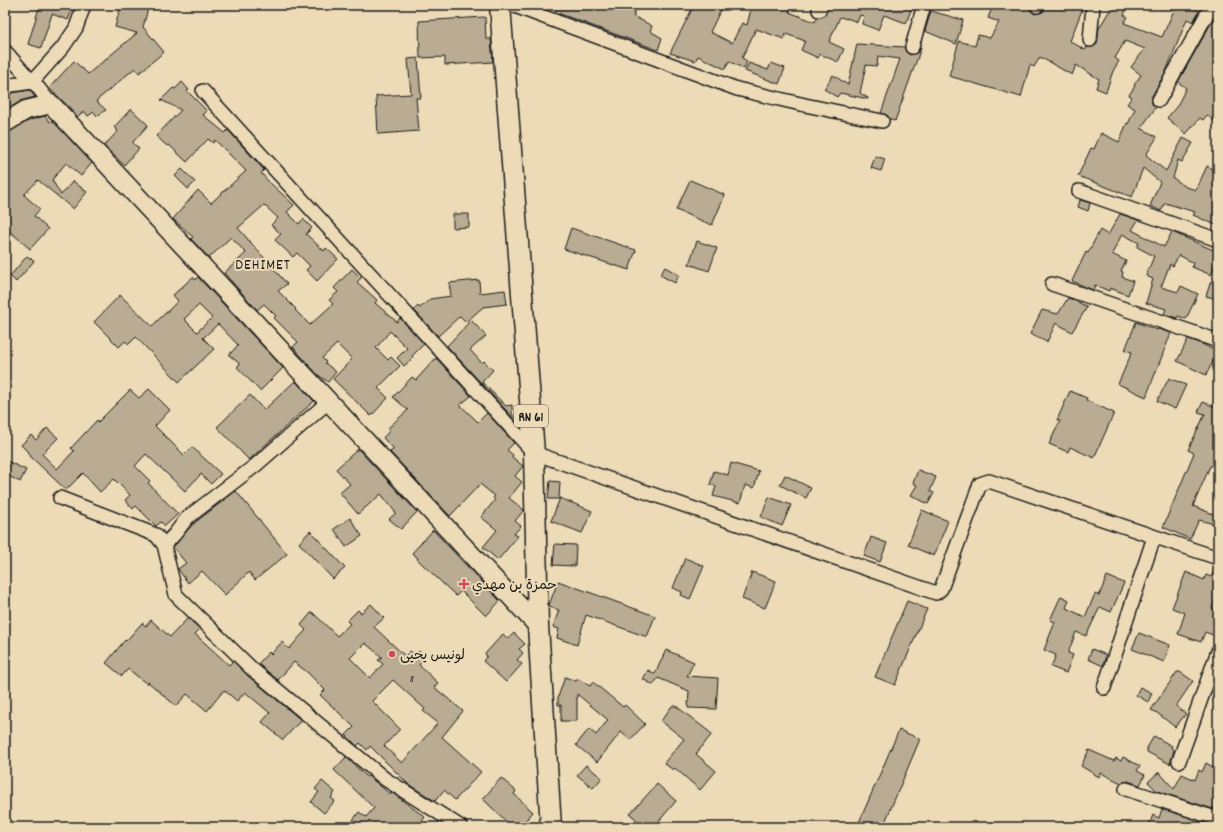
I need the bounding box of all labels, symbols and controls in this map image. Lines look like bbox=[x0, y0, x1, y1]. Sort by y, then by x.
district label: DEHIMET bbox=[235, 255, 291, 277]
road number: RN 61 bbox=[514, 405, 548, 427]
place label: حمزة بن مهدي bbox=[472, 576, 557, 596]
marker: حمزة بن مهدي bbox=[459, 579, 469, 589]
place label: لونيس يحيى bbox=[400, 646, 465, 666]
marker: لونيس يحيى bbox=[387, 649, 397, 659]
house number: 8 bbox=[410, 671, 415, 688]

